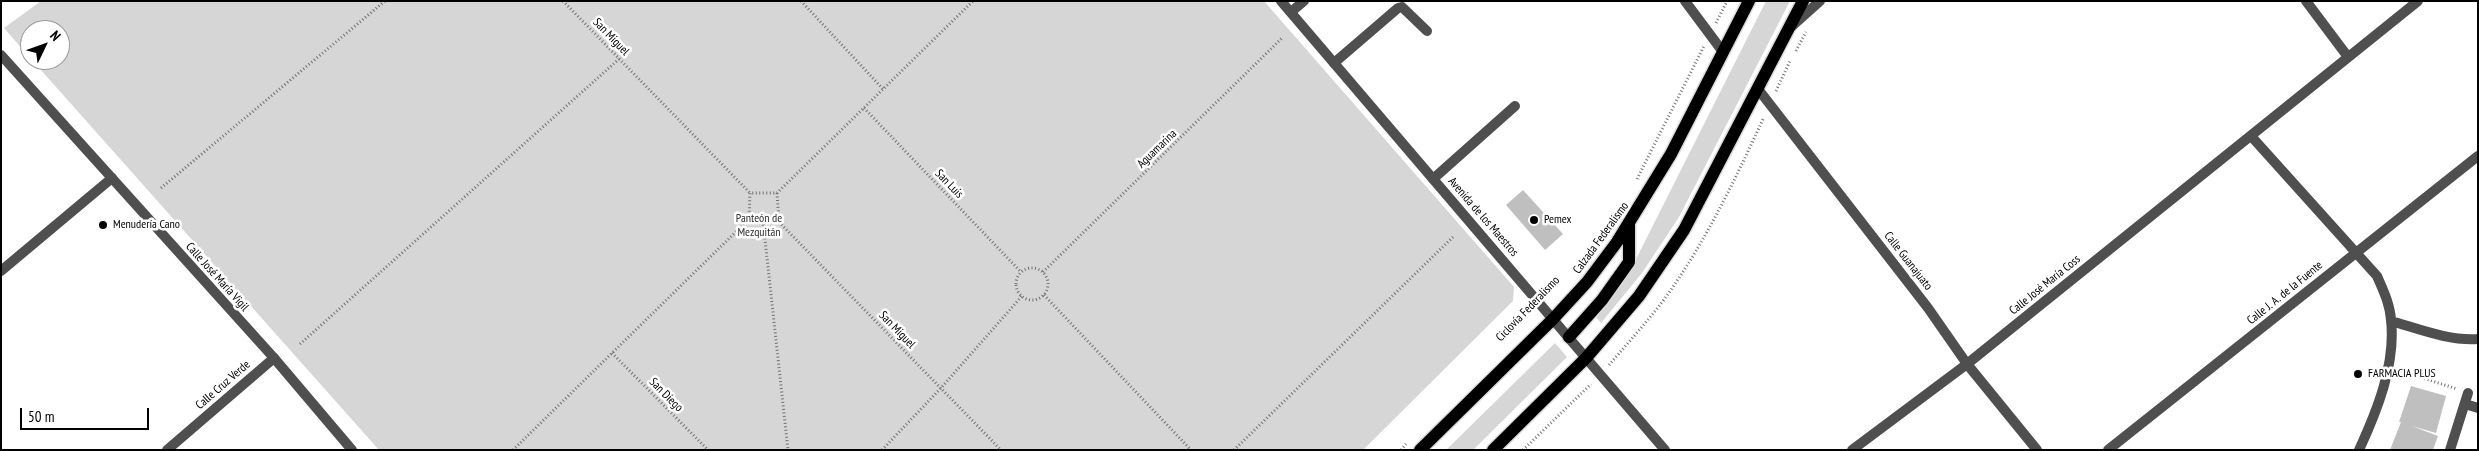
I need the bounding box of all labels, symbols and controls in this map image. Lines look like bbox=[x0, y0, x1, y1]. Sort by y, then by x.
street label: San Miguel bbox=[590, 15, 632, 59]
north arrow bbox=[20, 20, 70, 70]
text: N bbox=[46, 27, 65, 44]
street label: Aguamarina bbox=[1134, 127, 1180, 171]
street label: San Luis bbox=[932, 167, 966, 201]
street label: Avenida de los Maestros bbox=[1445, 175, 1521, 259]
street label: Calzada Federalismo bbox=[1570, 199, 1632, 277]
park label: Panteón de Mezquitán bbox=[736, 212, 782, 240]
place label: Pemex bbox=[1544, 213, 1572, 227]
marker: Pemex bbox=[1528, 214, 1540, 226]
place label: Menudería Cano bbox=[113, 218, 180, 232]
marker: Menudería Cano bbox=[97, 219, 109, 231]
street label: Calle Guanajuato bbox=[1881, 229, 1935, 293]
street label: Calle José María Vigil bbox=[182, 240, 252, 314]
street label: Calle José María Coss bbox=[2007, 252, 2083, 318]
street label: Calle J. A. de la Fuente bbox=[2244, 258, 2326, 328]
street label: Ciclovía Federalismo bbox=[1493, 273, 1563, 345]
street label: San Miguel bbox=[876, 308, 918, 352]
street label: Calle Cruz Verde bbox=[193, 357, 253, 413]
place label: FARMACIA PLUS bbox=[2368, 367, 2436, 381]
marker: FARMACIA PLUS bbox=[2352, 368, 2364, 380]
street label: San Diego bbox=[646, 375, 686, 415]
scale bar bbox=[22, 398, 151, 430]
text: 50 m bbox=[28, 407, 54, 426]

